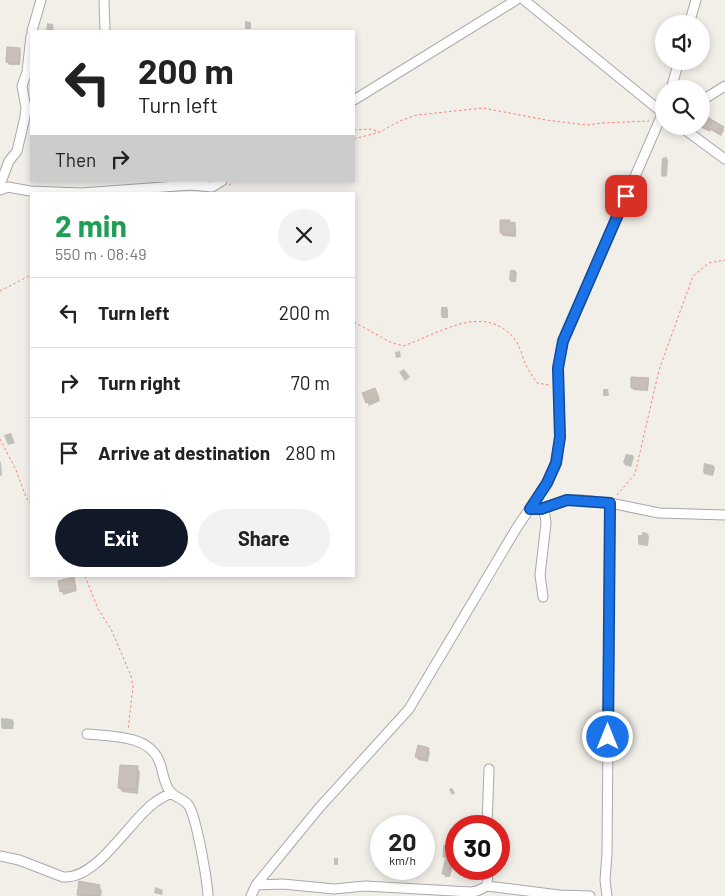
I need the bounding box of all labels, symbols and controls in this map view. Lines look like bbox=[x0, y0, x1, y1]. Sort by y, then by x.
map controls bbox=[655, 15, 710, 135]
button: sound bbox=[655, 15, 710, 70]
text: 200 m bbox=[138, 49, 234, 91]
icon: left bbox=[55, 50, 120, 115]
button: search bbox=[655, 80, 710, 135]
text: Turn left bbox=[138, 91, 218, 117]
icon: right bbox=[106, 145, 134, 173]
text: Then bbox=[55, 148, 96, 171]
pin bbox=[605, 175, 647, 217]
icon: arrive bbox=[612, 182, 640, 210]
text: 2 min bbox=[55, 207, 127, 243]
button: close bbox=[278, 209, 330, 261]
text: 550 m · 08:49 bbox=[55, 244, 147, 263]
icon: left bbox=[55, 299, 83, 327]
text: Turn left bbox=[98, 301, 169, 324]
text: 200 m bbox=[279, 301, 330, 324]
icon: right bbox=[55, 369, 83, 397]
text: Turn right bbox=[98, 371, 180, 394]
text: 70 m bbox=[291, 371, 330, 394]
icon: arrive bbox=[55, 439, 83, 467]
text: Arrive at destination bbox=[98, 441, 270, 464]
text: 280 m bbox=[285, 441, 336, 464]
button: Exit bbox=[55, 509, 188, 567]
button: Share bbox=[198, 509, 330, 567]
position arrow bbox=[581, 710, 633, 762]
speed limit sign: 30 bbox=[445, 815, 510, 880]
text: 20 bbox=[388, 826, 417, 856]
text: km/h bbox=[389, 853, 416, 867]

